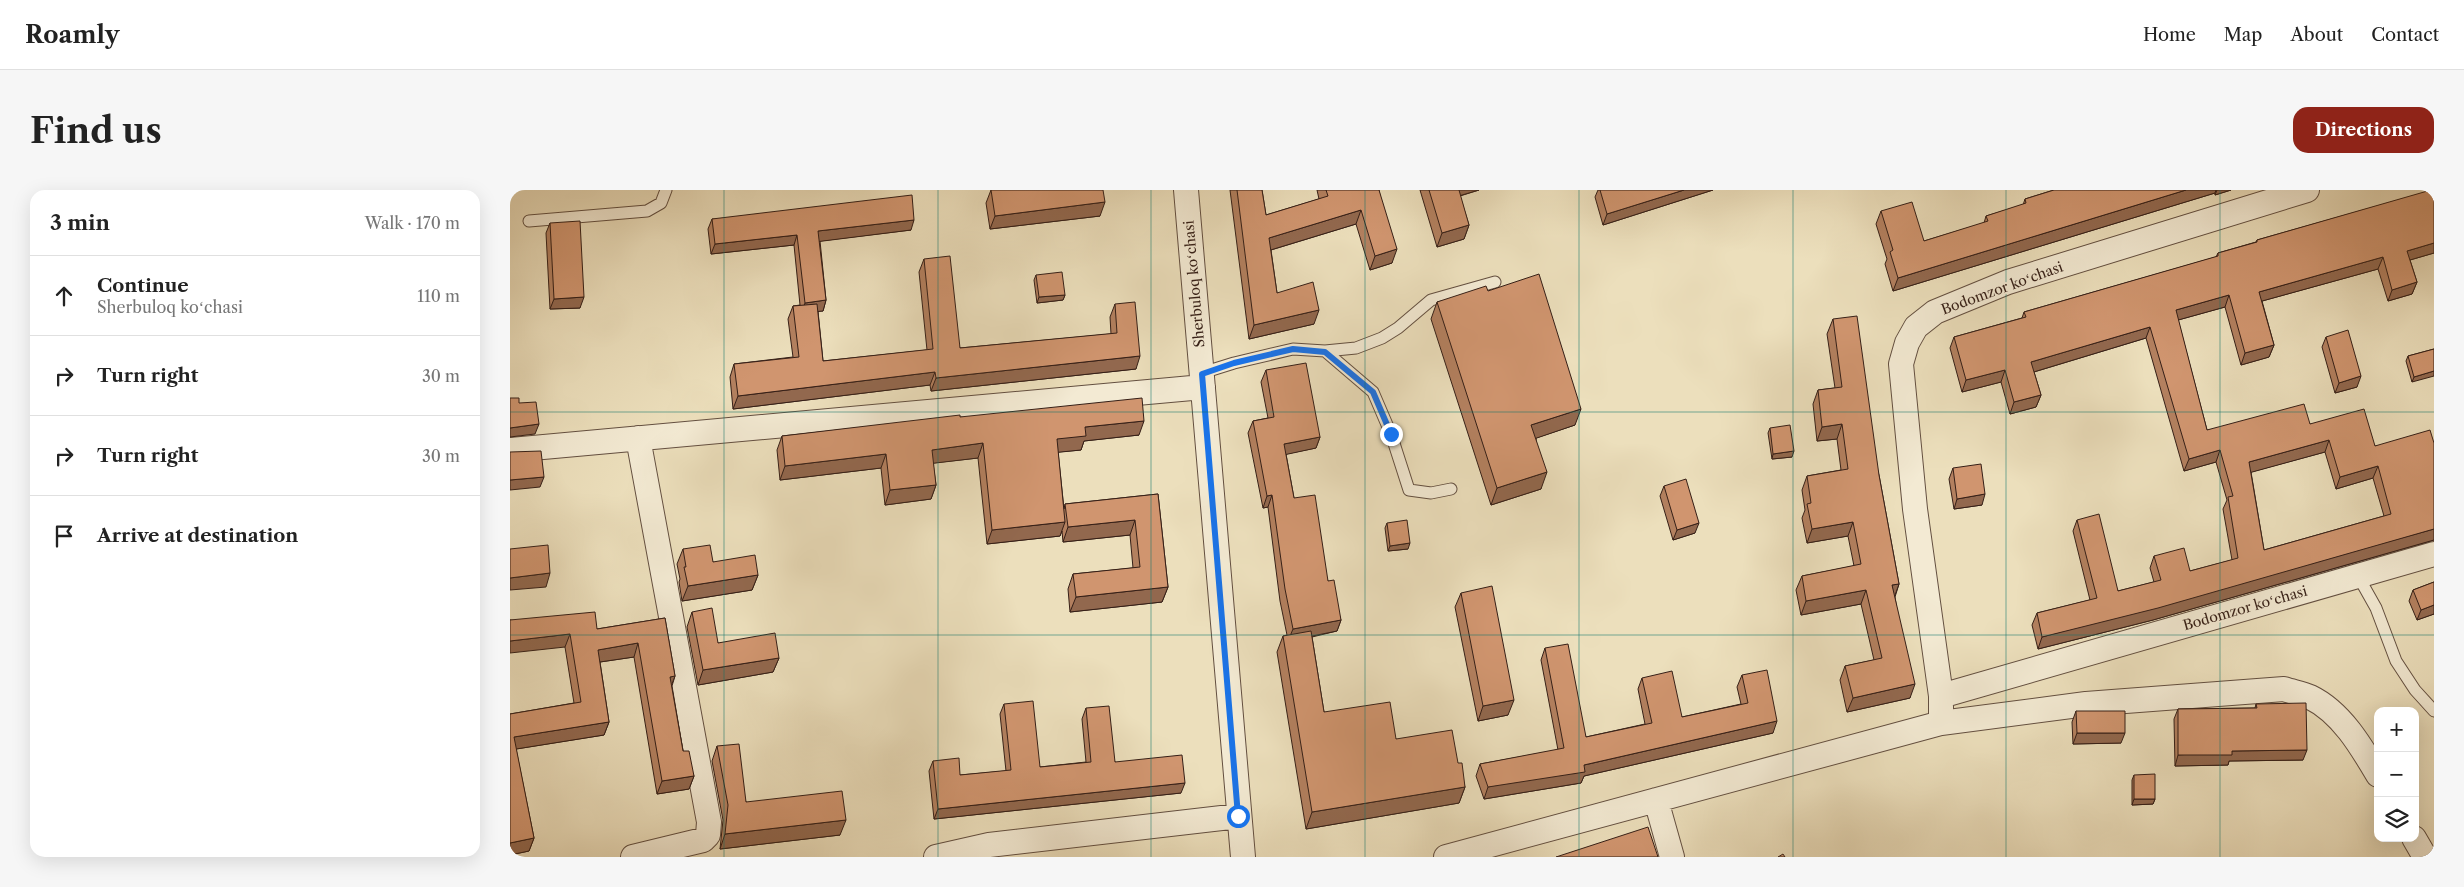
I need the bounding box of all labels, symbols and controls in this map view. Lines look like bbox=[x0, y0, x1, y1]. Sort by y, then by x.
text: Roamly bbox=[25, 20, 119, 49]
text: Home bbox=[2143, 24, 2196, 46]
text: Map bbox=[2224, 24, 2262, 46]
text: About bbox=[2290, 24, 2343, 46]
text: Contact bbox=[2371, 24, 2439, 46]
button: Directions bbox=[2293, 107, 2434, 153]
text: Find us bbox=[30, 109, 162, 152]
text: 3 min bbox=[50, 210, 110, 235]
text: Walk · 170 m bbox=[365, 213, 460, 233]
street label: Sherbuloq koʻchasi bbox=[1179, 220, 1209, 348]
street label: Bodomzor koʻchasi bbox=[1939, 258, 2065, 318]
text: Continue bbox=[97, 274, 189, 297]
icon: ahead bbox=[50, 282, 78, 310]
text: 110 m bbox=[417, 286, 460, 306]
text: Sherbuloq koʻchasi bbox=[97, 297, 243, 317]
icon: right bbox=[50, 362, 78, 390]
text: Turn right bbox=[97, 364, 198, 387]
text: 30 m bbox=[422, 366, 460, 386]
route end bbox=[1380, 423, 1403, 446]
icon: right bbox=[50, 442, 78, 470]
text: Turn right bbox=[97, 444, 198, 467]
text: 30 m bbox=[422, 446, 460, 466]
icon: arrive bbox=[50, 522, 78, 550]
text: Arrive at destination bbox=[97, 524, 298, 547]
street label: Bodomzor koʻchasi bbox=[2181, 582, 2309, 634]
map controls bbox=[2374, 707, 2419, 842]
button: + bbox=[2374, 707, 2419, 752]
button: − bbox=[2374, 752, 2419, 797]
button: layers bbox=[2374, 797, 2419, 842]
route start bbox=[1227, 805, 1250, 828]

